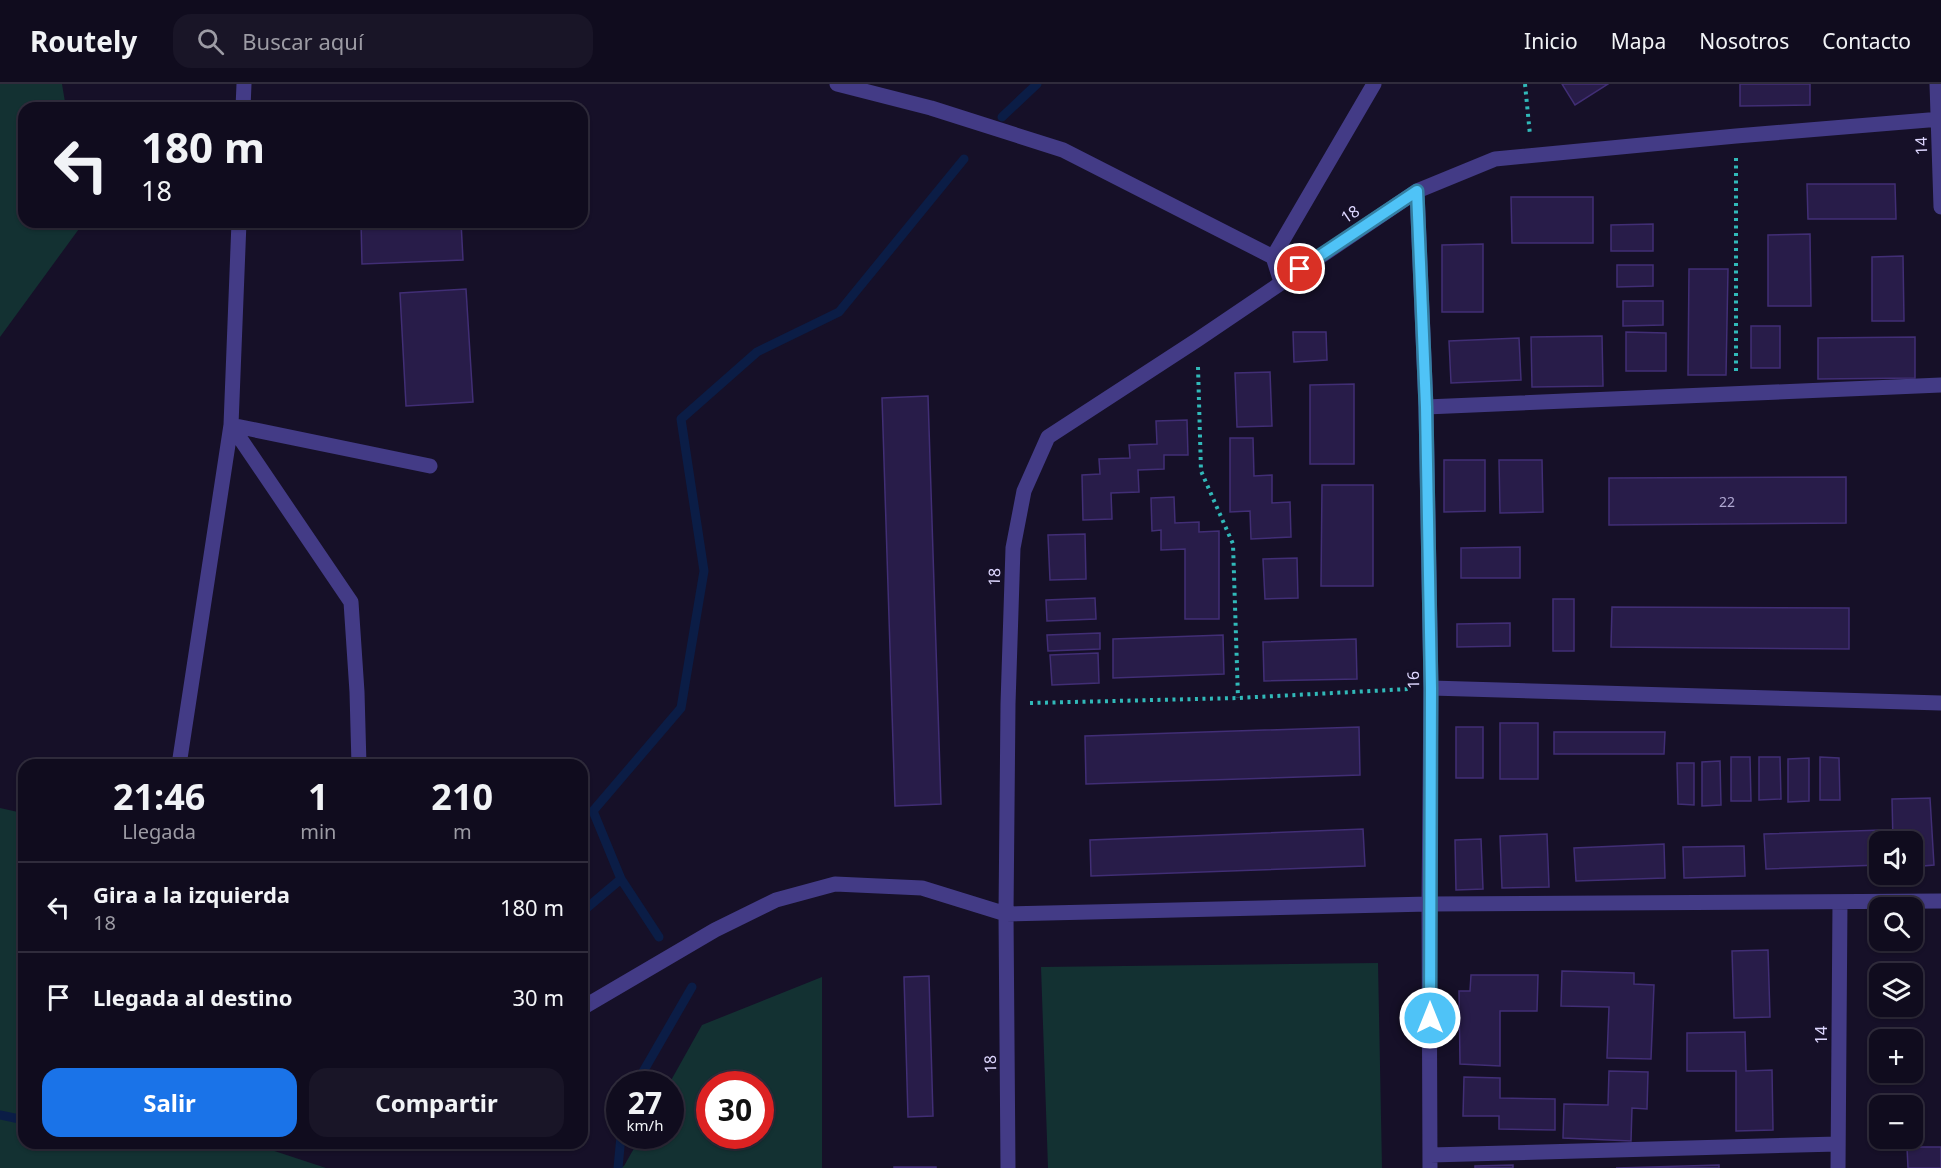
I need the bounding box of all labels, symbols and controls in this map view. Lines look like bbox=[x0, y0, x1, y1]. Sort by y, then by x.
search box bbox=[173, 14, 593, 68]
text: Routely bbox=[30, 22, 137, 60]
icon: search bbox=[194, 25, 227, 58]
text: Buscar aquí bbox=[242, 26, 364, 56]
text: Inicio bbox=[1524, 27, 1578, 55]
text: Mapa bbox=[1611, 27, 1666, 55]
text: Nosotros bbox=[1699, 27, 1789, 55]
text: Contacto bbox=[1822, 27, 1911, 55]
text: 180 m bbox=[141, 118, 265, 175]
icon: left bbox=[42, 126, 120, 204]
street label: 14 bbox=[1910, 136, 1932, 156]
text: 18 bbox=[141, 172, 172, 209]
street label: 18 bbox=[1336, 200, 1364, 228]
pin bbox=[1274, 243, 1325, 294]
icon: arrive bbox=[1283, 252, 1316, 285]
house number: 22 bbox=[1719, 492, 1735, 511]
street label: 18 bbox=[983, 567, 1005, 587]
street label: 16 bbox=[1402, 671, 1424, 689]
text: 21:46 bbox=[113, 772, 205, 821]
text: 1 bbox=[308, 772, 329, 821]
text: 210 bbox=[431, 772, 493, 821]
text: Llegada bbox=[122, 818, 196, 845]
text: min bbox=[300, 818, 336, 845]
text: m bbox=[453, 818, 472, 845]
map controls bbox=[1869, 831, 1923, 1149]
button: sound bbox=[1869, 831, 1923, 885]
text: Gira a la izquierda bbox=[93, 879, 290, 909]
icon: left bbox=[42, 891, 75, 924]
text: 180 m bbox=[500, 892, 564, 922]
button: search bbox=[1869, 897, 1923, 951]
text: 18 bbox=[93, 909, 116, 936]
button: layers bbox=[1869, 963, 1923, 1017]
icon: arrive bbox=[42, 981, 75, 1014]
text: Llegada al destino bbox=[93, 982, 293, 1012]
text: 30 m bbox=[513, 982, 564, 1012]
position arrow bbox=[1398, 986, 1462, 1050]
street label: 14 bbox=[1810, 1026, 1832, 1044]
button: + bbox=[1869, 1029, 1923, 1083]
street label: 18 bbox=[979, 1055, 1001, 1073]
button: Salir bbox=[42, 1068, 297, 1137]
button: Compartir bbox=[309, 1068, 564, 1137]
speed limit sign: 30 bbox=[696, 1071, 774, 1149]
text: 27 bbox=[628, 1082, 662, 1123]
button: − bbox=[1869, 1095, 1923, 1149]
text: km/h bbox=[627, 1115, 663, 1135]

